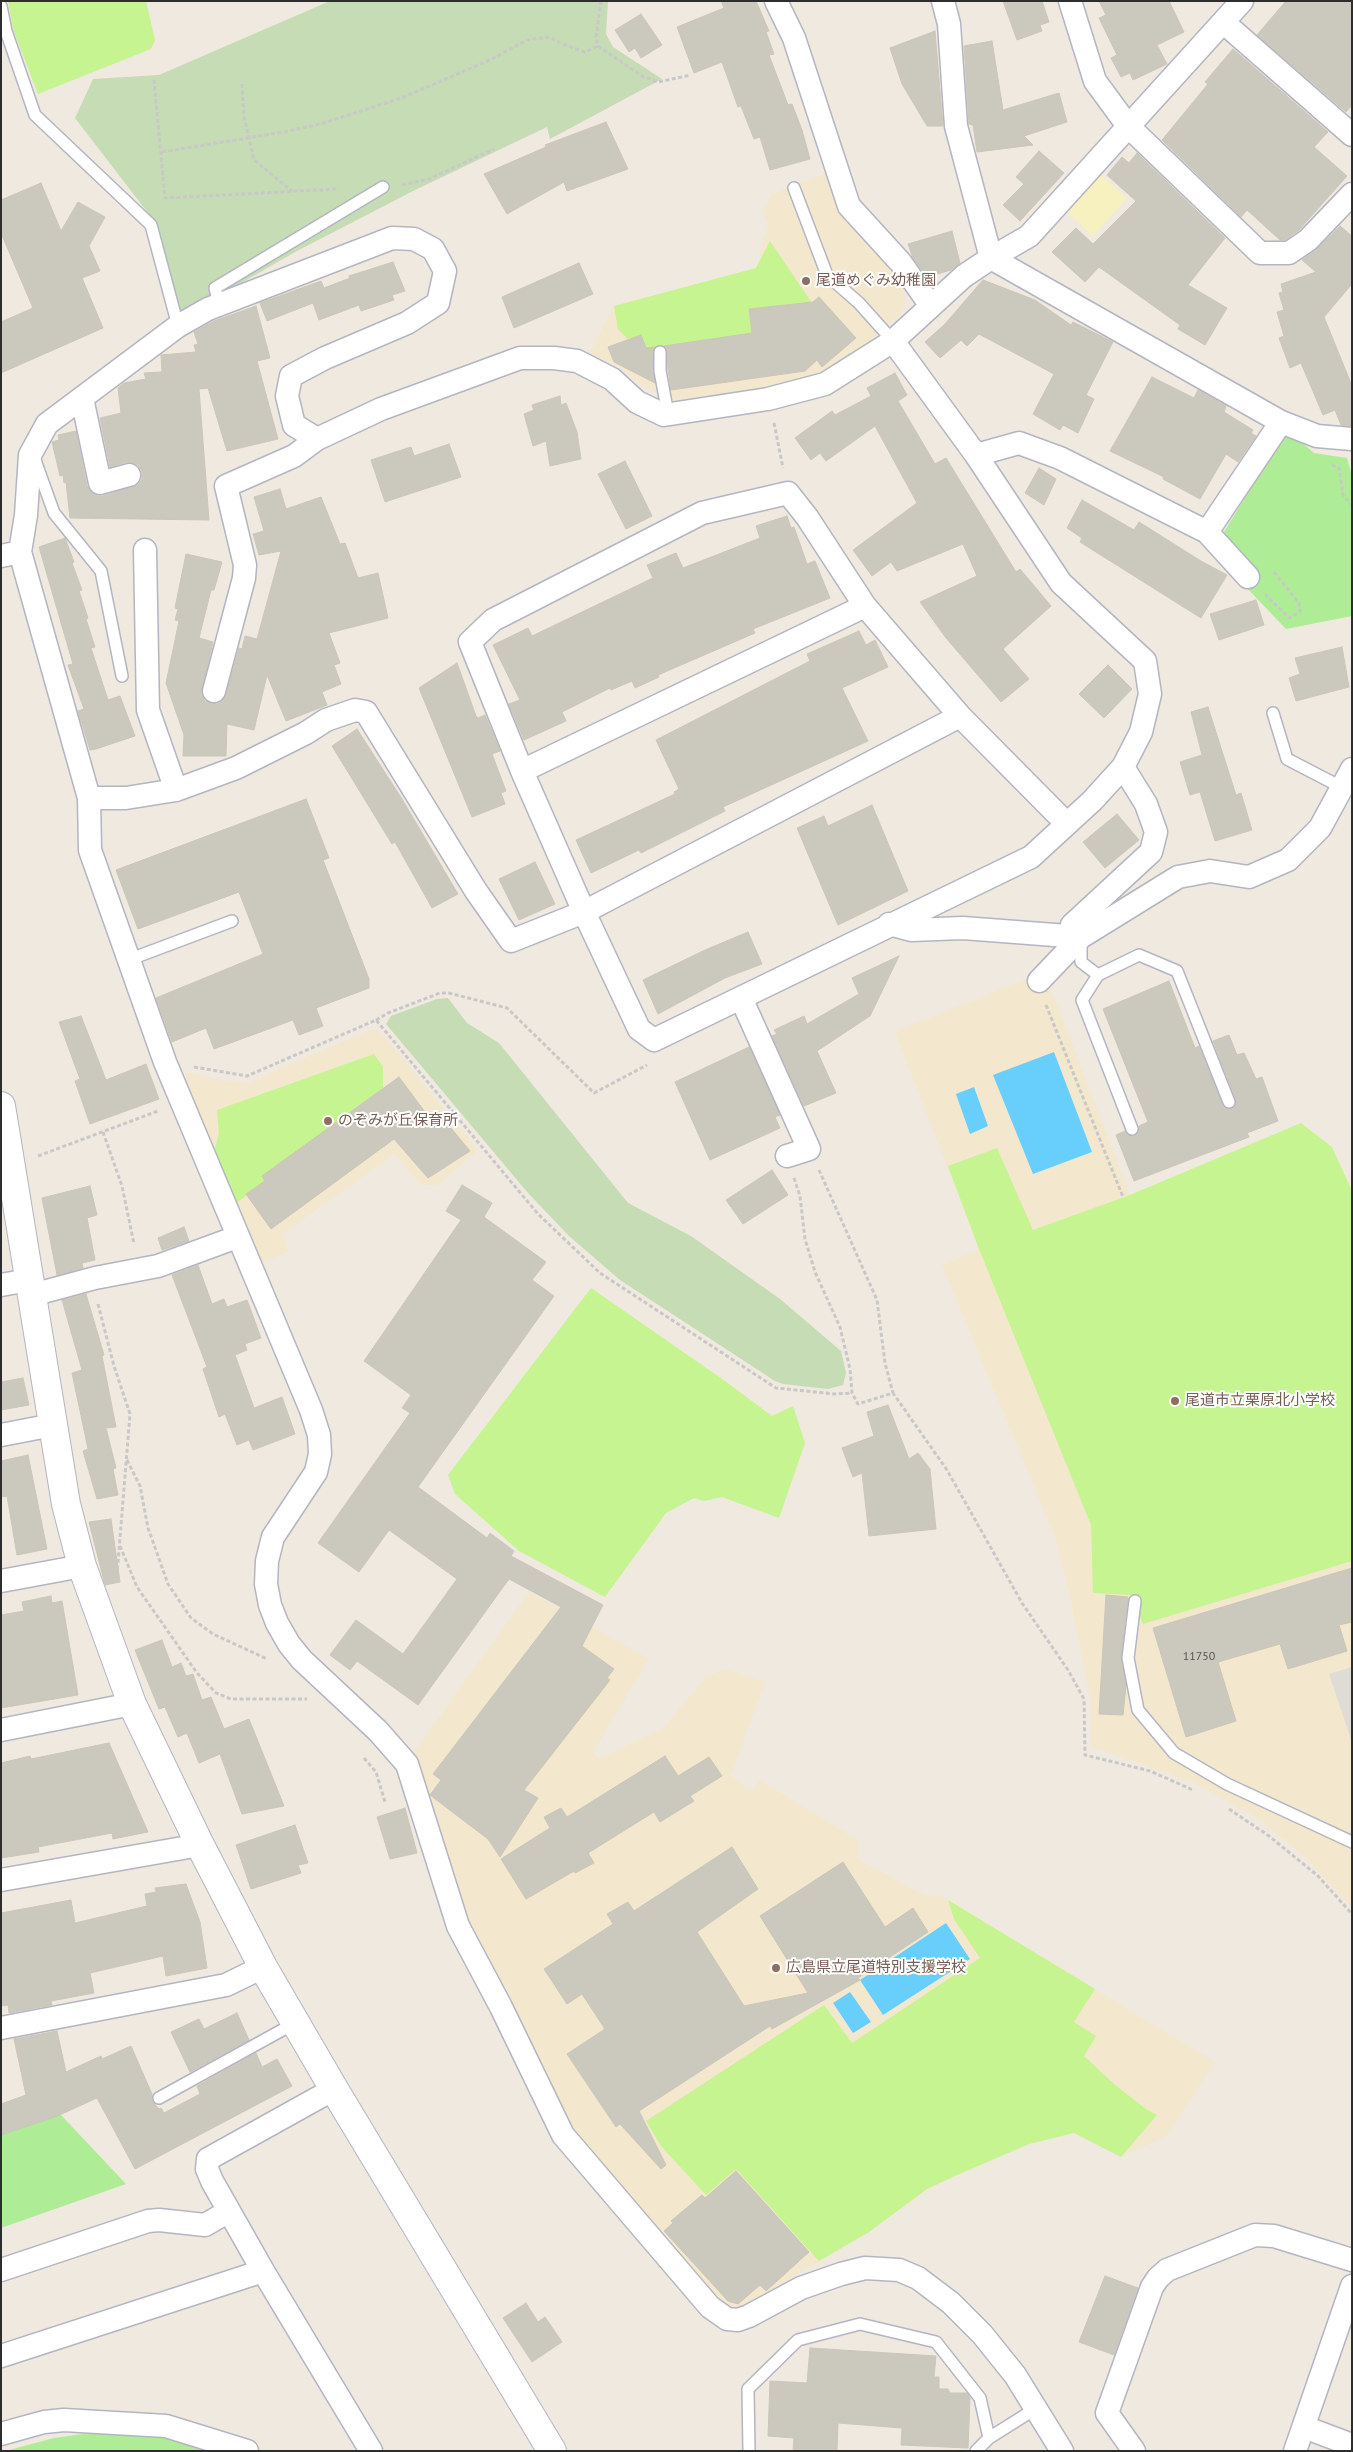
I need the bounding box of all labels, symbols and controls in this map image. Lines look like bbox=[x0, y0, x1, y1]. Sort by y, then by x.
place label: 尾道めぐみ幼稚園 bbox=[816, 272, 936, 290]
marker: 尾道めぐみ幼稚園 bbox=[800, 275, 812, 287]
place label: のぞみが丘保育所 bbox=[338, 1112, 458, 1130]
marker: のぞみが丘保育所 bbox=[322, 1115, 334, 1127]
place label: 尾道市立栗原北小学校 bbox=[1185, 1392, 1335, 1410]
marker: 尾道市立栗原北小学校 bbox=[1169, 1395, 1181, 1407]
house number: 11750 bbox=[1183, 1650, 1215, 1664]
place label: 広島県立尾道特別支援学校 bbox=[786, 1959, 966, 1977]
marker: 広島県立尾道特別支援学校 bbox=[770, 1962, 782, 1974]

